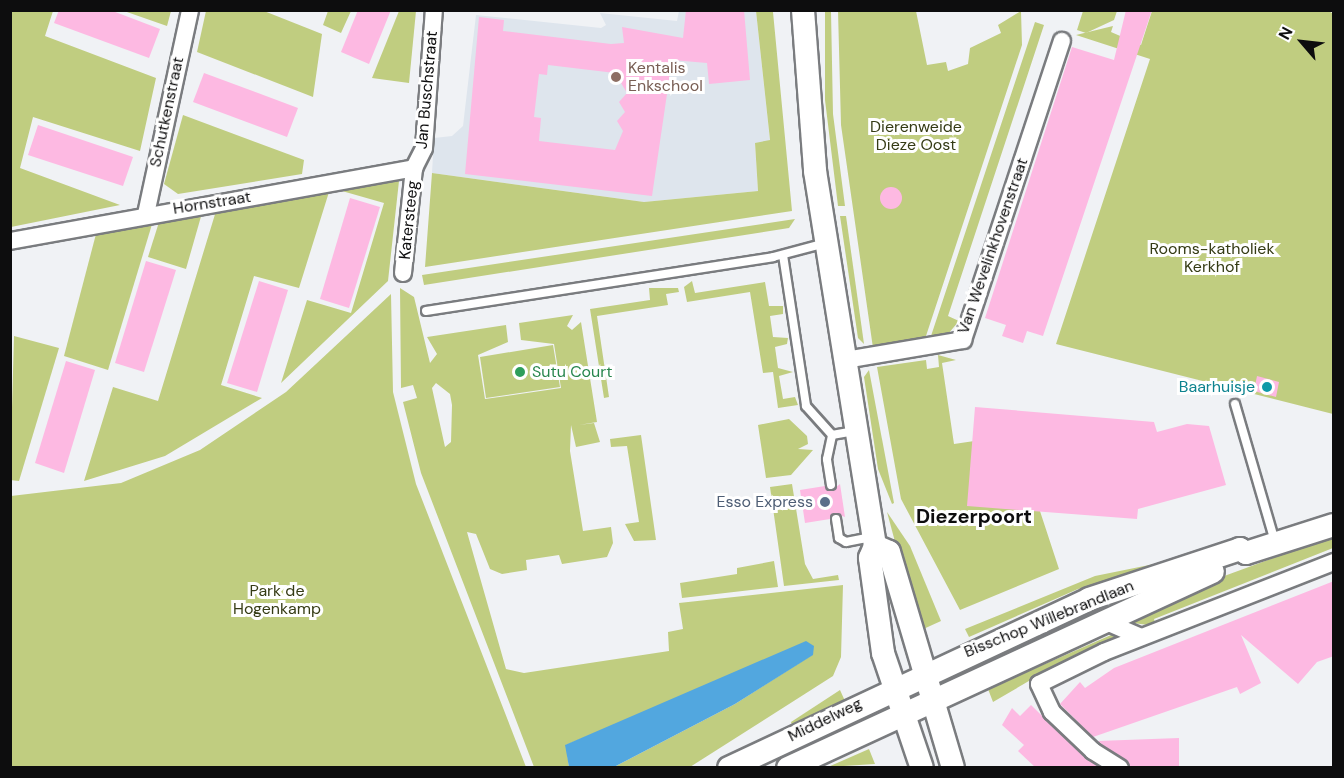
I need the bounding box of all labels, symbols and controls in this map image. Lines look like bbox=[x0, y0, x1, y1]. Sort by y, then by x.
north arrow bbox=[1272, 12, 1332, 72]
text: N bbox=[1274, 23, 1298, 43]
street label: Jan Buschstraat bbox=[412, 30, 442, 150]
street label: Schutkenstraat bbox=[146, 55, 188, 169]
place label: Kentalis Enkschool bbox=[628, 58, 703, 96]
marker: Kentalis Enkschool bbox=[609, 70, 623, 84]
park label: Dierenweide Dieze Oost bbox=[870, 117, 962, 155]
street label: Van Wevelinkhovenstraat bbox=[954, 155, 1032, 337]
street label: Katersteeg bbox=[395, 180, 423, 260]
street label: Hornstraat bbox=[172, 187, 252, 219]
park label: Rooms-katholiek Kerkhof bbox=[1150, 239, 1274, 277]
place label: Sutu Court bbox=[532, 362, 612, 382]
marker: Sutu Court bbox=[513, 365, 527, 379]
place label: Baarhuisje bbox=[1179, 377, 1255, 397]
marker: Baarhuisje bbox=[1260, 380, 1274, 394]
place label: Esso Express bbox=[716, 492, 813, 512]
marker: Esso Express bbox=[818, 495, 832, 509]
district label: Diezerpoort bbox=[916, 504, 1032, 528]
street label: Bisschop Willebrandlaan bbox=[961, 576, 1137, 662]
park label: Park de Hogenkamp bbox=[233, 581, 321, 619]
street label: Middelweg bbox=[785, 694, 865, 746]

